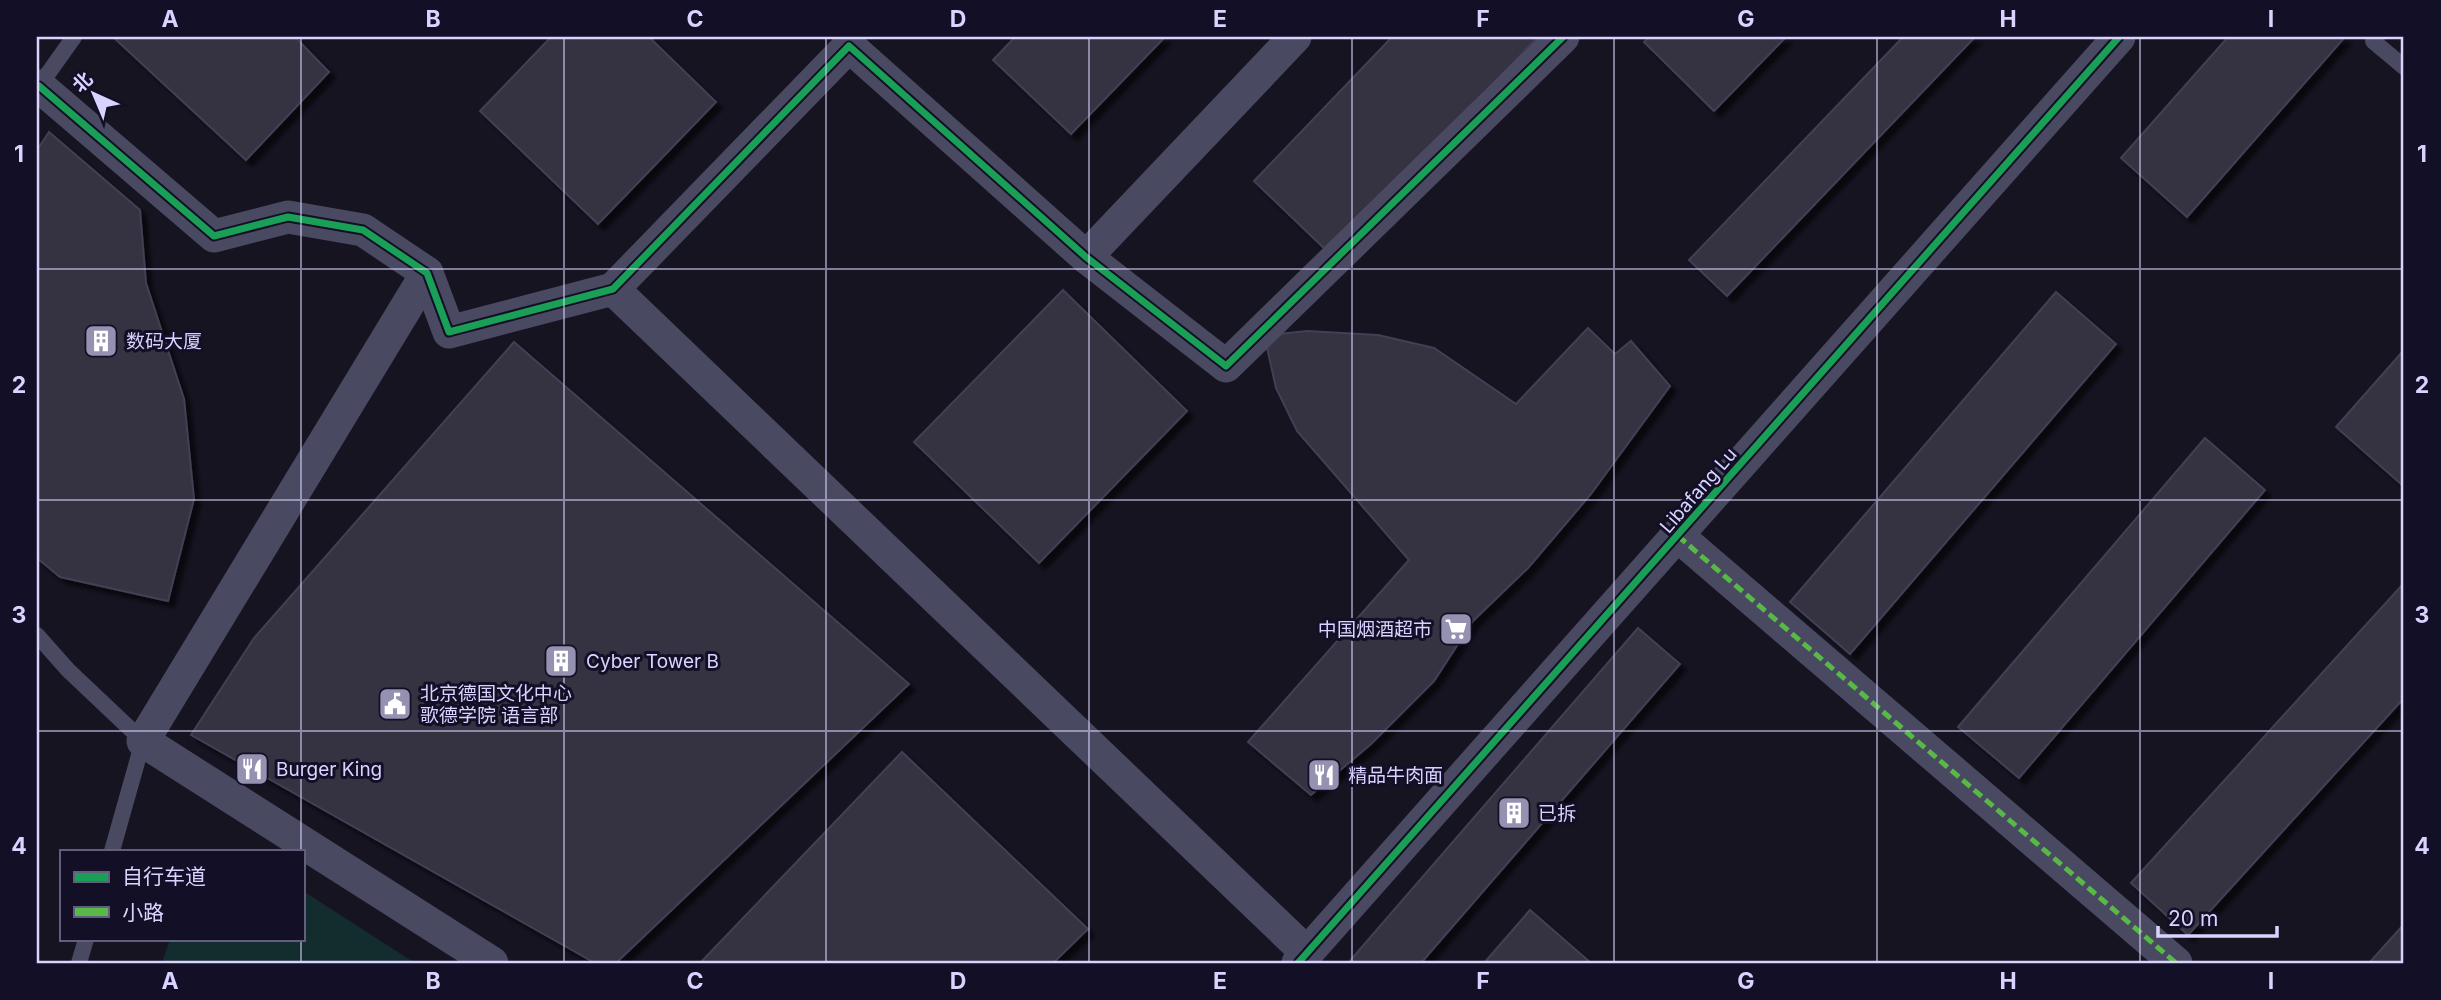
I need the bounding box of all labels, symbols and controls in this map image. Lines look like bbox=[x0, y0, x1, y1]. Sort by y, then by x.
text: A bbox=[161, 5, 179, 33]
text: B bbox=[425, 5, 441, 33]
text: C bbox=[686, 5, 704, 33]
text: D bbox=[950, 5, 966, 33]
text: E bbox=[1213, 5, 1227, 33]
text: F bbox=[1476, 5, 1490, 33]
text: G bbox=[1737, 5, 1755, 33]
text: H bbox=[1999, 5, 2017, 33]
text: I bbox=[2268, 5, 2274, 33]
north arrow bbox=[60, 60, 130, 130]
text: 北 bbox=[68, 67, 97, 97]
text: 1 bbox=[14, 140, 24, 168]
text: 1 bbox=[2417, 140, 2427, 168]
building icon: 数码大厦 bbox=[82, 322, 120, 360]
place label: 数码大厦 bbox=[126, 330, 202, 353]
text: 2 bbox=[12, 371, 26, 399]
text: 2 bbox=[2415, 371, 2429, 399]
street label: Libafang Lu bbox=[1655, 443, 1742, 538]
text: 3 bbox=[12, 601, 26, 629]
text: 3 bbox=[2415, 601, 2429, 629]
supermarket icon: 中国烟酒超市 bbox=[1437, 610, 1475, 648]
place label: 中国烟酒超市 bbox=[1318, 618, 1432, 641]
building icon: Cyber Tower B bbox=[542, 642, 580, 680]
place label: Cyber Tower B bbox=[586, 650, 719, 673]
place label: 北京德国文化中心 歌德学院 语言部 bbox=[420, 682, 572, 727]
public building icon: 北京德国文化中心 歌德学院 语言部 bbox=[376, 685, 414, 723]
restaurant icon: Burger King bbox=[233, 750, 271, 788]
restaurant icon: 精品牛肉面 bbox=[1305, 756, 1343, 794]
place label: Burger King bbox=[276, 758, 382, 781]
place label: 精品牛肉面 bbox=[1348, 764, 1443, 787]
building icon: 已拆 bbox=[1495, 794, 1533, 832]
place label: 已拆 bbox=[1538, 802, 1576, 825]
text: 4 bbox=[11, 832, 27, 860]
text: 4 bbox=[2414, 832, 2430, 860]
legend bbox=[60, 850, 304, 940]
text: 自行车道 bbox=[122, 864, 206, 889]
scale bar bbox=[2158, 895, 2276, 939]
text: 小路 bbox=[122, 900, 164, 925]
text: 20 m bbox=[2168, 906, 2218, 931]
text: A bbox=[161, 967, 179, 995]
text: B bbox=[425, 967, 441, 995]
text: C bbox=[686, 967, 704, 995]
text: D bbox=[950, 967, 966, 995]
text: E bbox=[1213, 967, 1227, 995]
text: F bbox=[1476, 967, 1490, 995]
text: G bbox=[1737, 967, 1755, 995]
text: H bbox=[1999, 967, 2017, 995]
text: I bbox=[2268, 967, 2274, 995]

